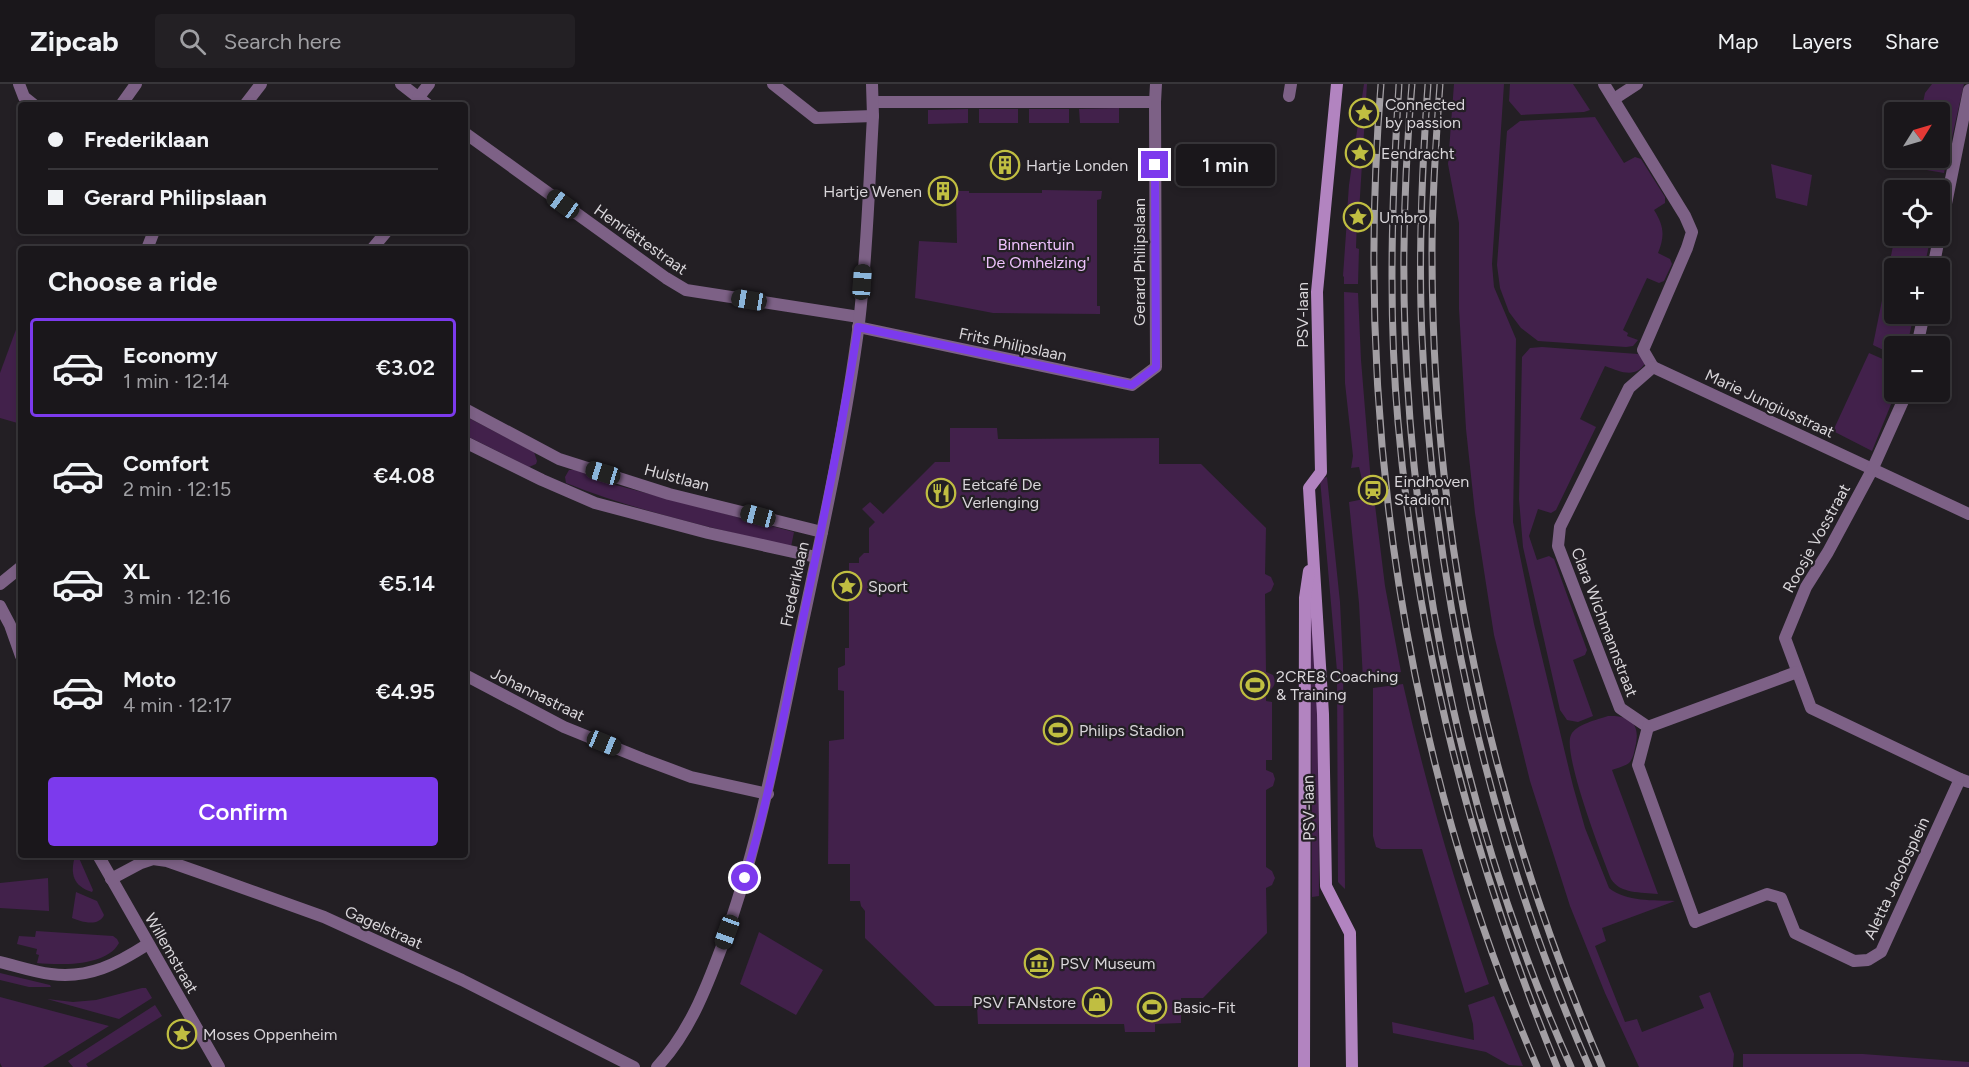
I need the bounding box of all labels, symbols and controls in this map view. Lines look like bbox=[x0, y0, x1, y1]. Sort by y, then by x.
search box bbox=[155, 14, 575, 68]
text: Zipcab bbox=[30, 24, 119, 58]
icon: search bbox=[176, 25, 209, 58]
text: Search here bbox=[224, 28, 341, 55]
text: Map bbox=[1718, 29, 1758, 54]
text: Layers bbox=[1791, 29, 1852, 54]
text: Share bbox=[1885, 29, 1939, 54]
place label: Connected by passion bbox=[1385, 95, 1465, 132]
place icon: Connected by passion bbox=[1348, 97, 1380, 129]
north arrow bbox=[1884, 102, 1950, 168]
map controls bbox=[1884, 102, 1950, 402]
text: Frederiklaan bbox=[84, 126, 209, 153]
place icon: Eendracht bbox=[1344, 137, 1376, 169]
callout: 1 min bbox=[1176, 144, 1275, 186]
place label: Eendracht bbox=[1381, 144, 1455, 163]
building icon: Hartje Londen bbox=[989, 149, 1021, 181]
route end bbox=[1141, 151, 1168, 178]
text: 1 min bbox=[1202, 153, 1249, 177]
place label: Hartje Londen bbox=[1026, 156, 1128, 175]
building icon: Hartje Wenen bbox=[927, 175, 959, 207]
button: locate bbox=[1884, 180, 1950, 246]
place label: Hartje Wenen bbox=[823, 182, 922, 201]
text: Gerard Philipslaan bbox=[84, 184, 267, 211]
car bbox=[543, 186, 583, 222]
street label: Gerard Philipslaan bbox=[1130, 198, 1149, 326]
street label: Henriëttestraat bbox=[590, 200, 691, 279]
place icon: Umbro bbox=[1342, 201, 1374, 233]
place label: Umbro bbox=[1379, 208, 1428, 227]
park label: Binnentuin 'De Omhelzing' bbox=[982, 235, 1090, 272]
button: + bbox=[1884, 258, 1950, 324]
car bbox=[852, 263, 872, 301]
text: Choose a ride bbox=[48, 265, 217, 298]
street label: PSV-laan bbox=[1293, 282, 1312, 348]
car bbox=[730, 288, 768, 312]
street label: Frits Philipslaan bbox=[957, 324, 1069, 365]
button: − bbox=[1884, 336, 1950, 402]
icon: car bbox=[51, 341, 105, 395]
text: Economy bbox=[123, 342, 218, 369]
text: €3.02 bbox=[376, 354, 435, 381]
street label: Marie Jungiusstraat bbox=[1702, 365, 1837, 442]
text: 1 min · 12:14 bbox=[123, 369, 229, 393]
icon: car bbox=[51, 449, 105, 503]
text: Comfort bbox=[123, 450, 209, 477]
car bbox=[583, 459, 623, 487]
street label: Hulstlaan bbox=[642, 460, 712, 495]
text: €4.08 bbox=[373, 462, 435, 489]
place label: Eindhoven Stadion bbox=[1394, 472, 1469, 509]
station icon: Eindhoven Stadion bbox=[1357, 474, 1389, 506]
place label: Eetcafé De Verlenging bbox=[962, 475, 1042, 512]
text: 2 min · 12:15 bbox=[123, 477, 231, 501]
restaurant icon: Eetcafé De Verlenging bbox=[925, 477, 957, 509]
street label: Roosje Vosstraat bbox=[1779, 481, 1854, 596]
car bbox=[738, 503, 778, 529]
street label: Frederiklaan bbox=[776, 540, 813, 628]
street label: Clara Wichmannstraat bbox=[1567, 545, 1642, 699]
icon: car bbox=[51, 557, 105, 611]
text: XL bbox=[123, 558, 150, 585]
text: €5.14 bbox=[379, 570, 435, 597]
place icon: Sport bbox=[831, 570, 863, 602]
place label: Sport bbox=[868, 577, 908, 596]
text: 3 min · 12:16 bbox=[123, 585, 231, 609]
street label: Johannastraat bbox=[488, 664, 588, 725]
icon: car bbox=[51, 665, 105, 719]
text: Moto bbox=[123, 666, 176, 693]
place label: 2CRE8 Coaching & Training bbox=[1276, 667, 1398, 704]
sports icon: 2CRE8 Coaching & Training bbox=[1239, 669, 1271, 701]
text: €4.95 bbox=[376, 678, 435, 705]
text: 4 min · 12:17 bbox=[123, 693, 232, 717]
sports icon: Philips Stadion bbox=[1042, 714, 1074, 746]
place label: Philips Stadion bbox=[1079, 721, 1184, 740]
car bbox=[584, 728, 624, 758]
street label: PSV-laan bbox=[1298, 775, 1319, 841]
button: Confirm bbox=[48, 777, 438, 846]
street label: Aletta Jacobsplein bbox=[1860, 814, 1933, 942]
route start bbox=[731, 864, 758, 891]
street label: Gagelstraat bbox=[342, 902, 426, 953]
street label: Willemstraat bbox=[141, 910, 202, 997]
car bbox=[712, 912, 742, 952]
museum icon: PSV Museum bbox=[1023, 947, 1055, 979]
place label: PSV Museum bbox=[1060, 954, 1155, 973]
shop icon: PSV FANstore bbox=[1081, 986, 1113, 1018]
sports icon: Basic-Fit bbox=[1136, 991, 1168, 1023]
place label: PSV FANstore bbox=[973, 993, 1076, 1012]
place label: Basic-Fit bbox=[1173, 998, 1236, 1017]
place icon: Moses Oppenheim bbox=[166, 1018, 198, 1050]
place label: Moses Oppenheim bbox=[203, 1025, 337, 1044]

